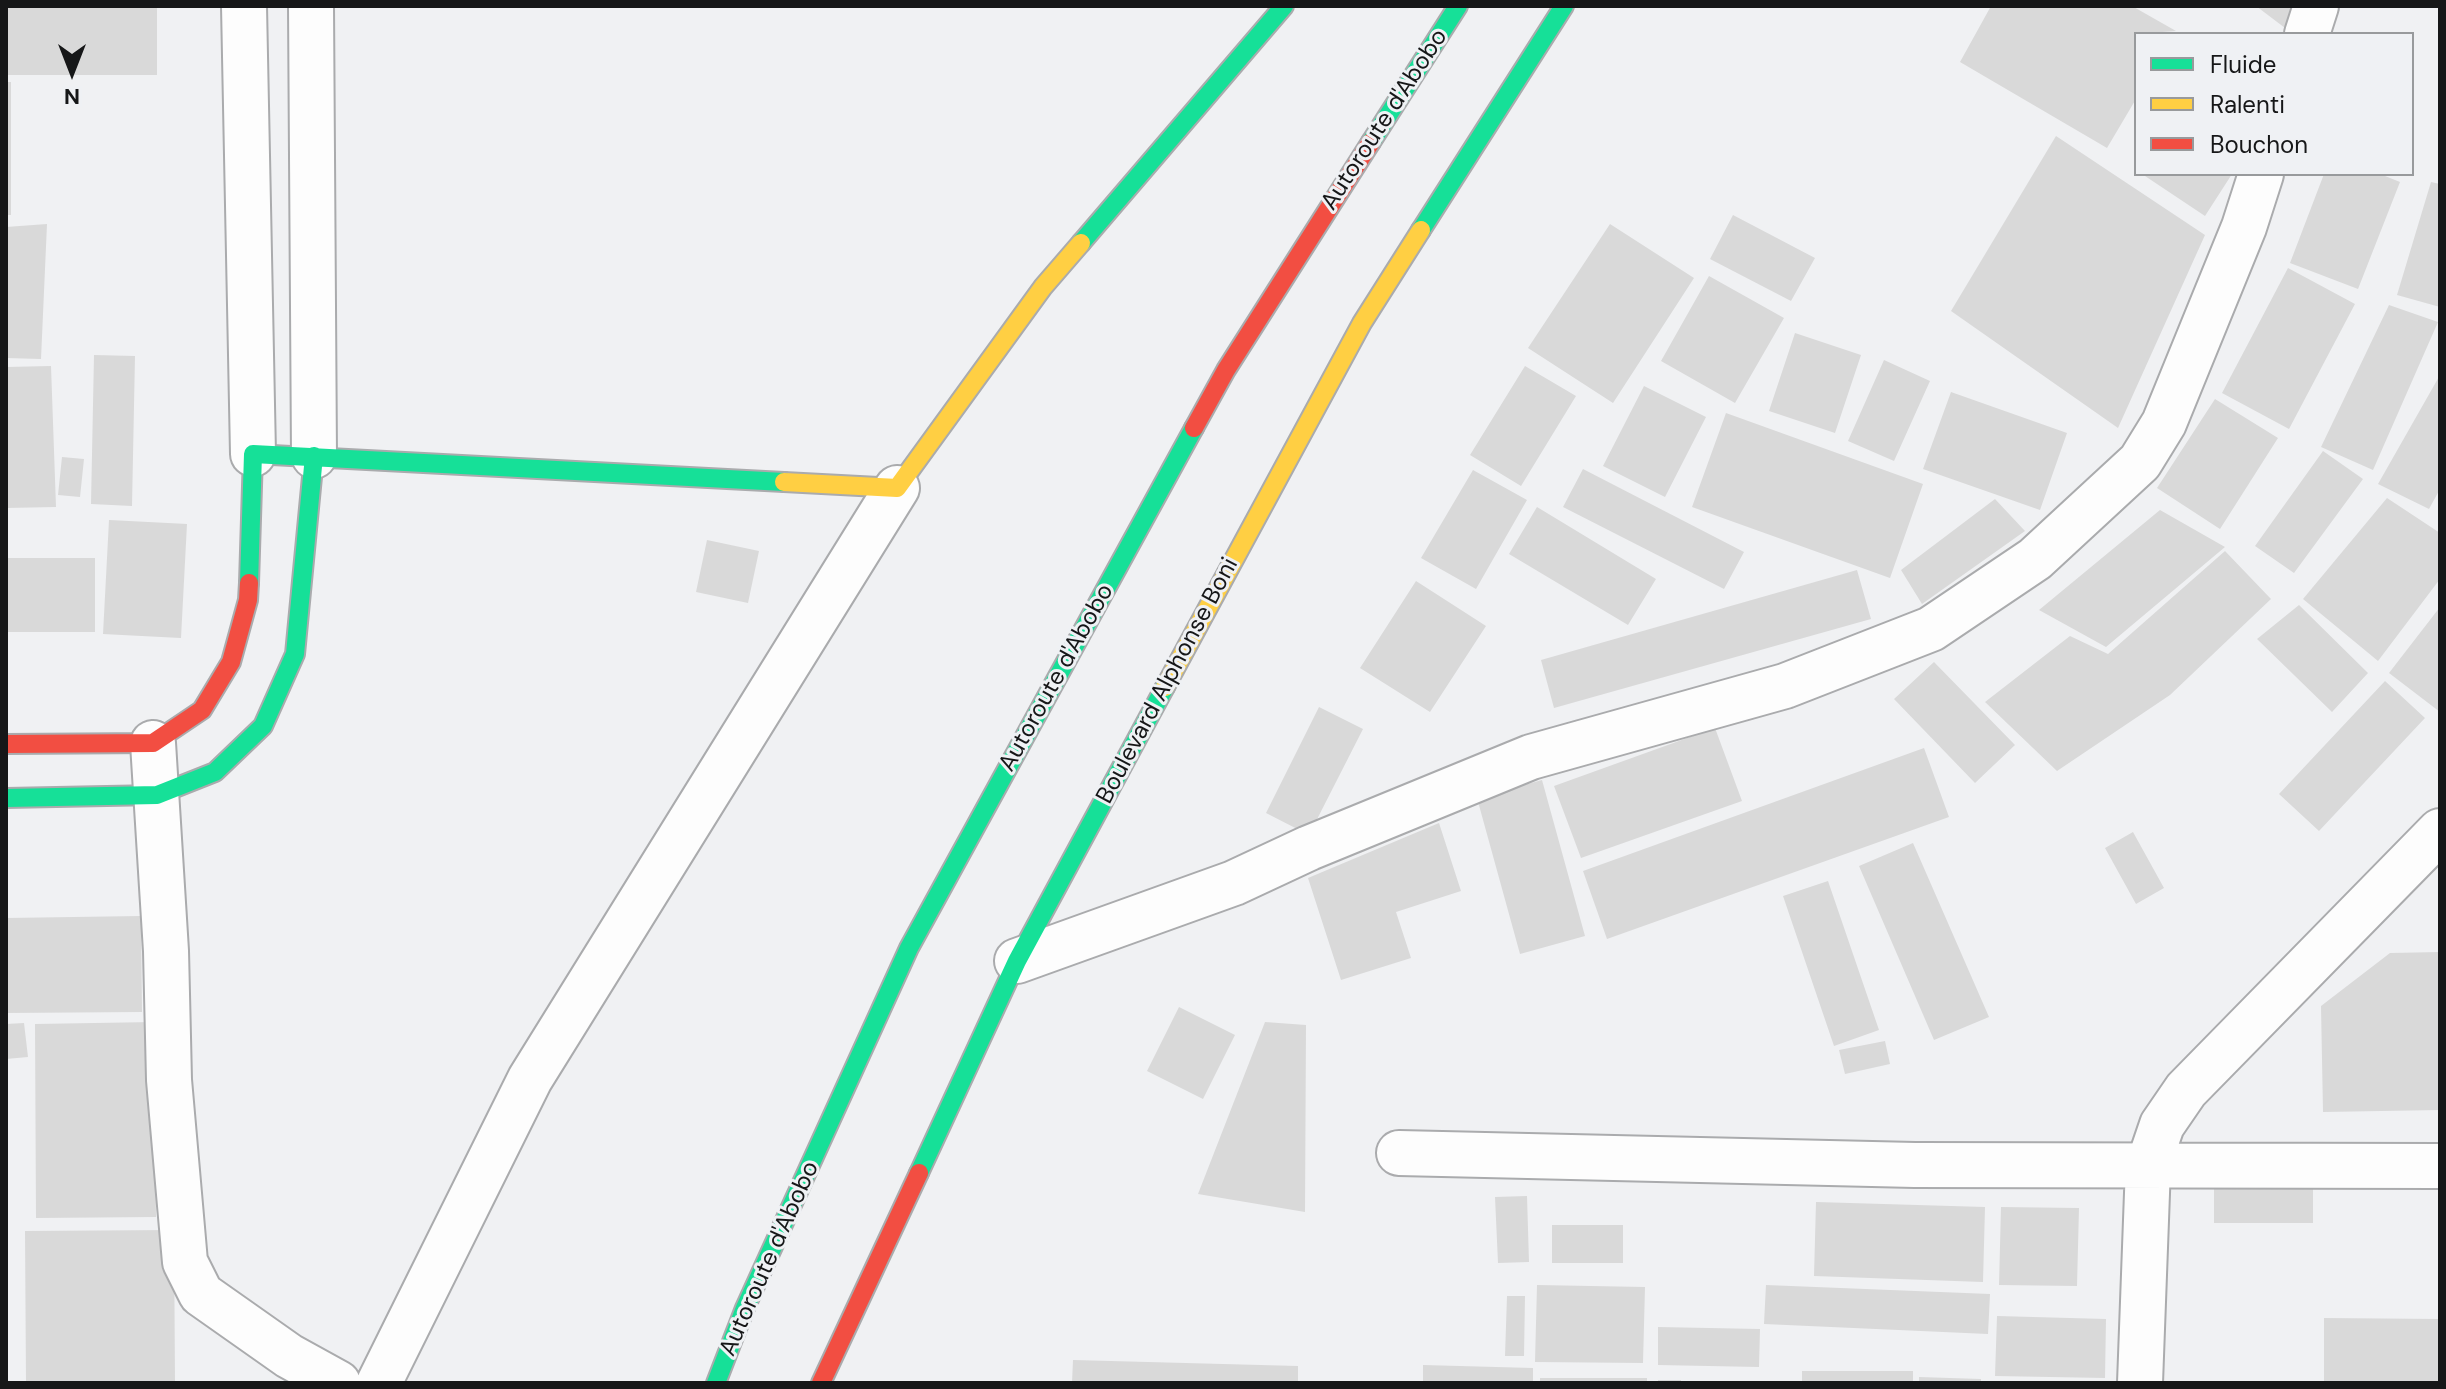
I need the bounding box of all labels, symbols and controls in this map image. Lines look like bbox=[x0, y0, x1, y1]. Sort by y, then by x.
street label: Autoroute d'Abobo bbox=[1316, 24, 1454, 216]
north arrow bbox=[32, 32, 112, 112]
legend bbox=[2134, 32, 2414, 176]
text: Fluide bbox=[2210, 49, 2276, 80]
text: N bbox=[64, 82, 80, 111]
text: Ralenti bbox=[2210, 89, 2285, 120]
text: Bouchon bbox=[2210, 129, 2308, 160]
street label: Boulevard Alphonse Boni bbox=[1091, 553, 1245, 809]
street label: Autoroute d'Abobo bbox=[993, 579, 1121, 777]
street label: Autoroute d'Abobo bbox=[714, 1157, 826, 1361]

